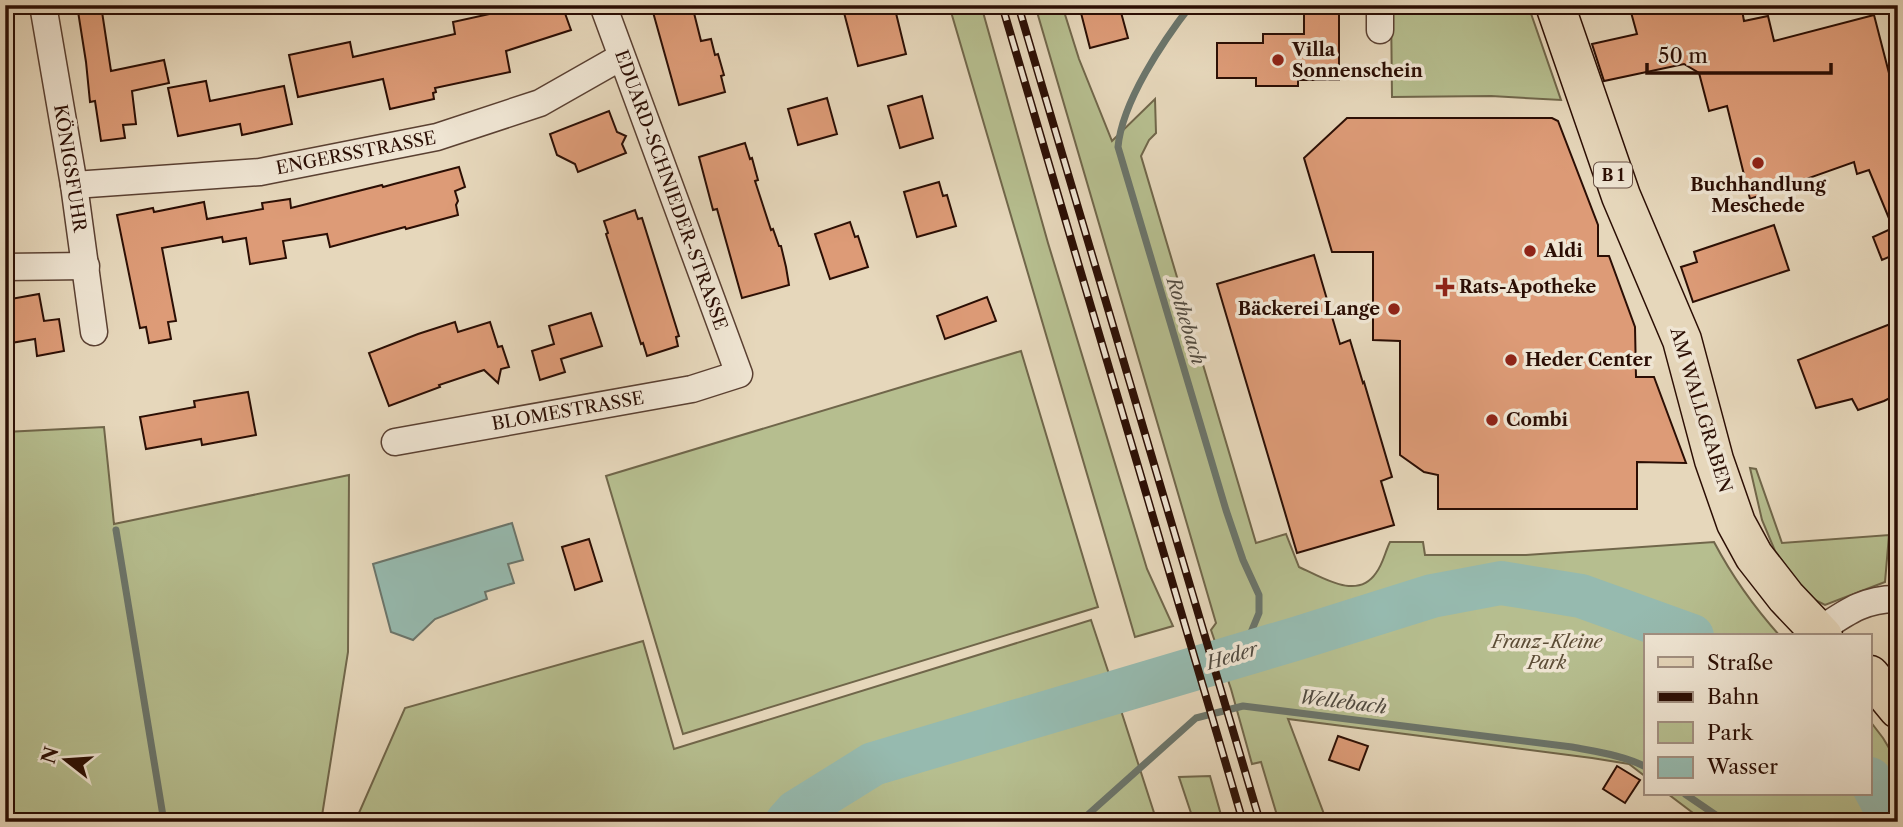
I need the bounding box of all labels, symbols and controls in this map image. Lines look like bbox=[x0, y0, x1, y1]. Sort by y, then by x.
scale bar bbox=[1647, 32, 1831, 76]
place label: Villa Sonnenschein bbox=[1291, 39, 1424, 82]
text: 50 m bbox=[1658, 43, 1708, 68]
street label: EDUARD-SCHNIEDER-STRASSE bbox=[610, 47, 732, 333]
marker: Villa Sonnenschein bbox=[1270, 52, 1286, 68]
street label: KÖNIGSFUHR bbox=[49, 103, 92, 234]
street label: ENGERSSTRASSE bbox=[274, 127, 438, 179]
marker: Buchhandlung Meschede bbox=[1750, 155, 1766, 171]
road number: B 1 bbox=[1594, 162, 1632, 188]
place label: Buchhandlung Meschede bbox=[1690, 174, 1826, 217]
place label: Aldi bbox=[1543, 240, 1583, 262]
marker: Aldi bbox=[1522, 243, 1538, 259]
water label: Rothebach bbox=[1161, 273, 1210, 368]
place label: Rats-Apotheke bbox=[1459, 276, 1597, 298]
marker: Rats-Apotheke bbox=[1437, 279, 1453, 295]
place label: Bäckerei Lange bbox=[1238, 298, 1380, 320]
marker: Bäckerei Lange bbox=[1386, 301, 1402, 317]
street label: AM WALLGRABEN bbox=[1665, 324, 1737, 495]
place label: Heder Center bbox=[1525, 349, 1652, 371]
marker: Heder Center bbox=[1503, 352, 1519, 368]
street label: BLOMESTRASSE bbox=[490, 387, 646, 435]
place label: Combi bbox=[1506, 409, 1569, 431]
marker: Combi bbox=[1484, 412, 1500, 428]
park label: Franz-Kleine Park bbox=[1490, 631, 1603, 674]
legend bbox=[1644, 634, 1871, 796]
water label: Heder bbox=[1201, 637, 1262, 675]
text: Straße bbox=[1707, 650, 1773, 675]
text: Bahn bbox=[1707, 684, 1759, 709]
water label: Wellebach bbox=[1298, 685, 1388, 719]
text: Park bbox=[1707, 720, 1753, 745]
north arrow bbox=[32, 726, 102, 796]
text: N bbox=[37, 744, 64, 766]
text: Wasser bbox=[1706, 754, 1778, 779]

